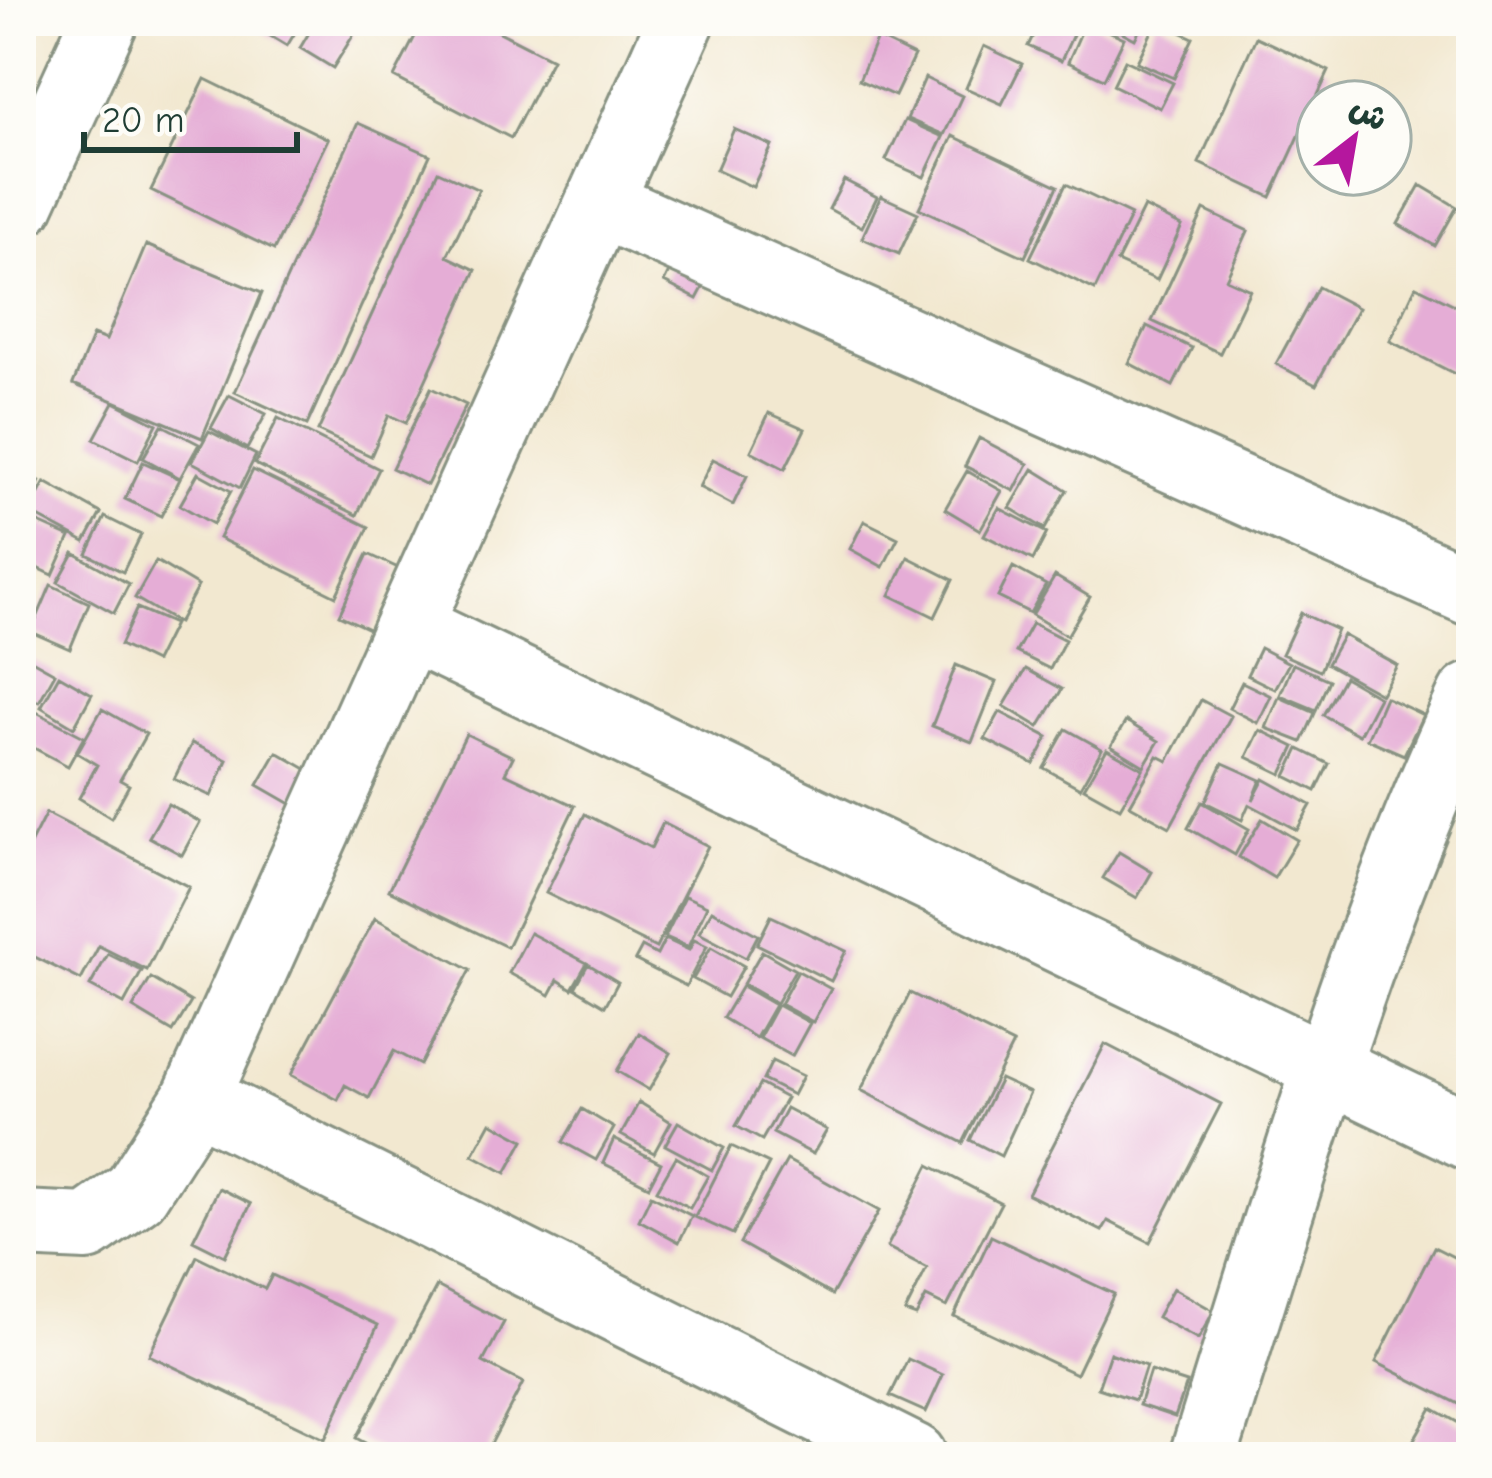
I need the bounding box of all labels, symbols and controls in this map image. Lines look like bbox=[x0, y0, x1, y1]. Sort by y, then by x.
scale bar bbox=[84, 78, 297, 152]
north arrow bbox=[1294, 78, 1414, 198]
text: ش bbox=[1344, 88, 1394, 139]
text: 20 m bbox=[102, 100, 185, 141]

